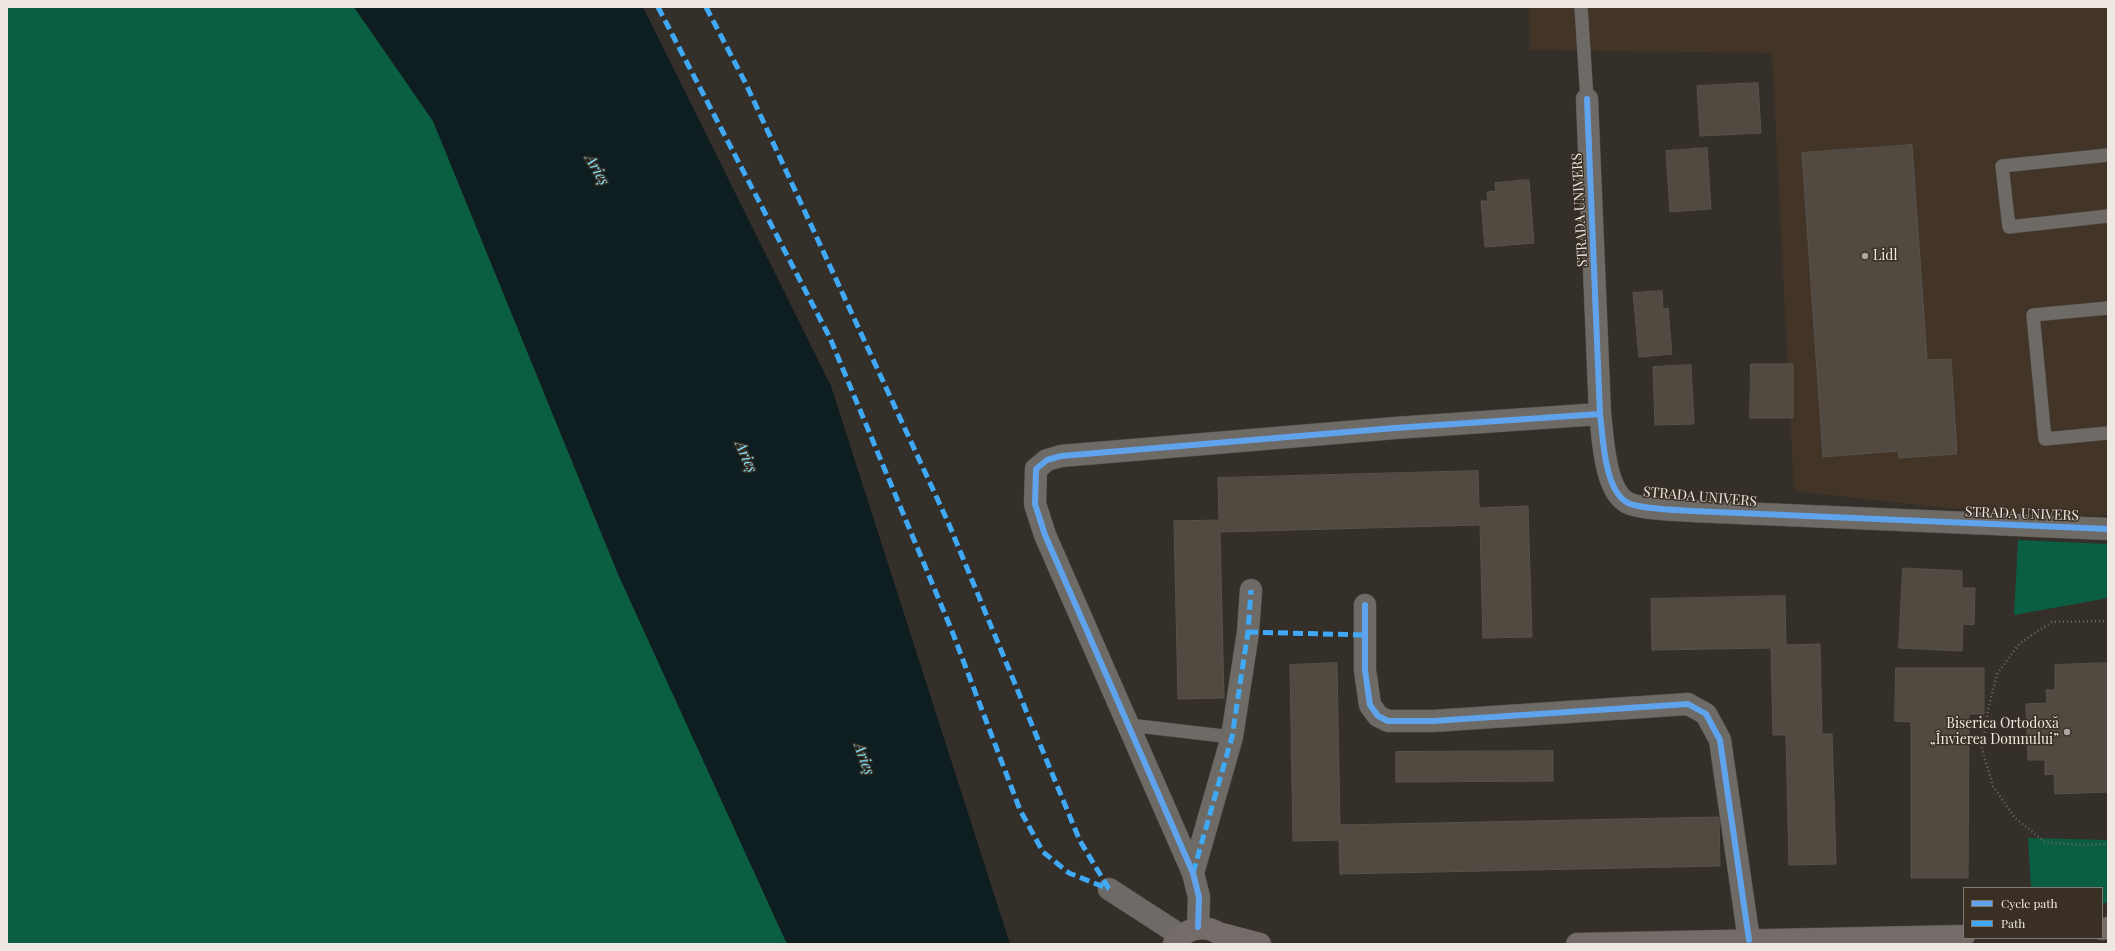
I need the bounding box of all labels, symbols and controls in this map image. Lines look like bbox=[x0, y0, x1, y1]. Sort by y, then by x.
water label: Arieș bbox=[581, 151, 613, 189]
street label: STRADA UNIVERS bbox=[1569, 153, 1591, 267]
place label: Lidl bbox=[1873, 248, 1897, 264]
marker: Lidl bbox=[1860, 251, 1870, 261]
water label: Arieș bbox=[731, 438, 761, 476]
street label: STRADA UNIVERS bbox=[1642, 484, 1758, 510]
street label: STRADA UNIVERS bbox=[1965, 504, 2079, 524]
place label: Biserica Ortodoxă „Învierea Domnului” bbox=[1930, 716, 2059, 748]
marker: Biserica Ortodoxă „Învierea Domnului” bbox=[2062, 727, 2072, 737]
water label: Arieș bbox=[850, 741, 878, 777]
legend bbox=[1963, 887, 2103, 939]
text: Cycle path bbox=[2001, 895, 2058, 911]
text: Path bbox=[2001, 915, 2025, 931]

